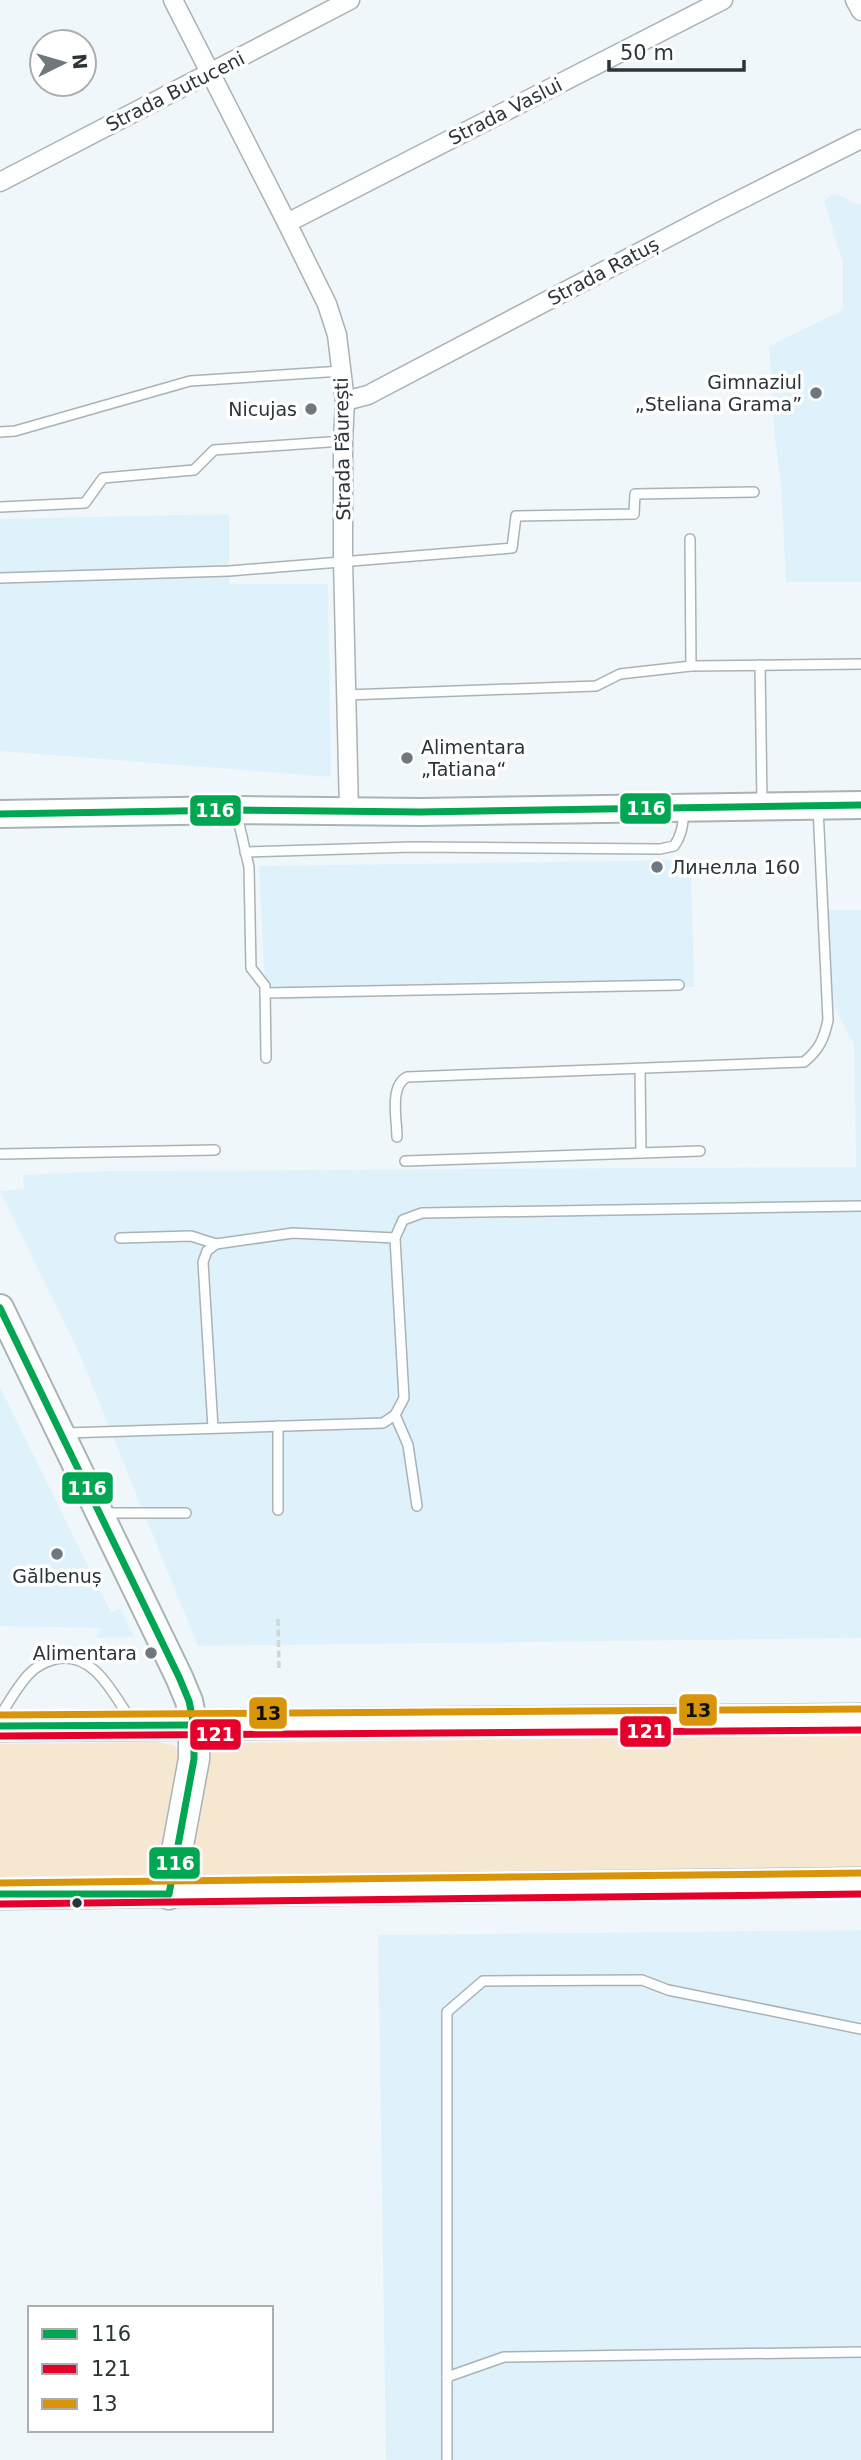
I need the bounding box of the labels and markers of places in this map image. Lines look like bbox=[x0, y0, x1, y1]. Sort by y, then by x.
place label: Gimnaziul „Steliana Grama” bbox=[635, 371, 802, 415]
marker: Gimnaziul „Steliana Grama” bbox=[808, 385, 824, 401]
place label: Nicujas bbox=[228, 398, 297, 420]
marker: Nicujas bbox=[303, 401, 319, 417]
place label: Alimentara „Tatiana“ bbox=[421, 736, 525, 780]
marker: Alimentara „Tatiana“ bbox=[399, 750, 415, 766]
place label: Линелла 160 bbox=[671, 856, 800, 878]
marker: Линелла 160 bbox=[649, 859, 665, 875]
marker: Gălbenuș bbox=[49, 1546, 65, 1562]
place label: Gălbenuș bbox=[12, 1565, 102, 1588]
place label: Alimentara bbox=[33, 1642, 137, 1664]
marker: Alimentara bbox=[143, 1645, 159, 1661]
unlabelled marker bbox=[70, 1896, 84, 1910]

